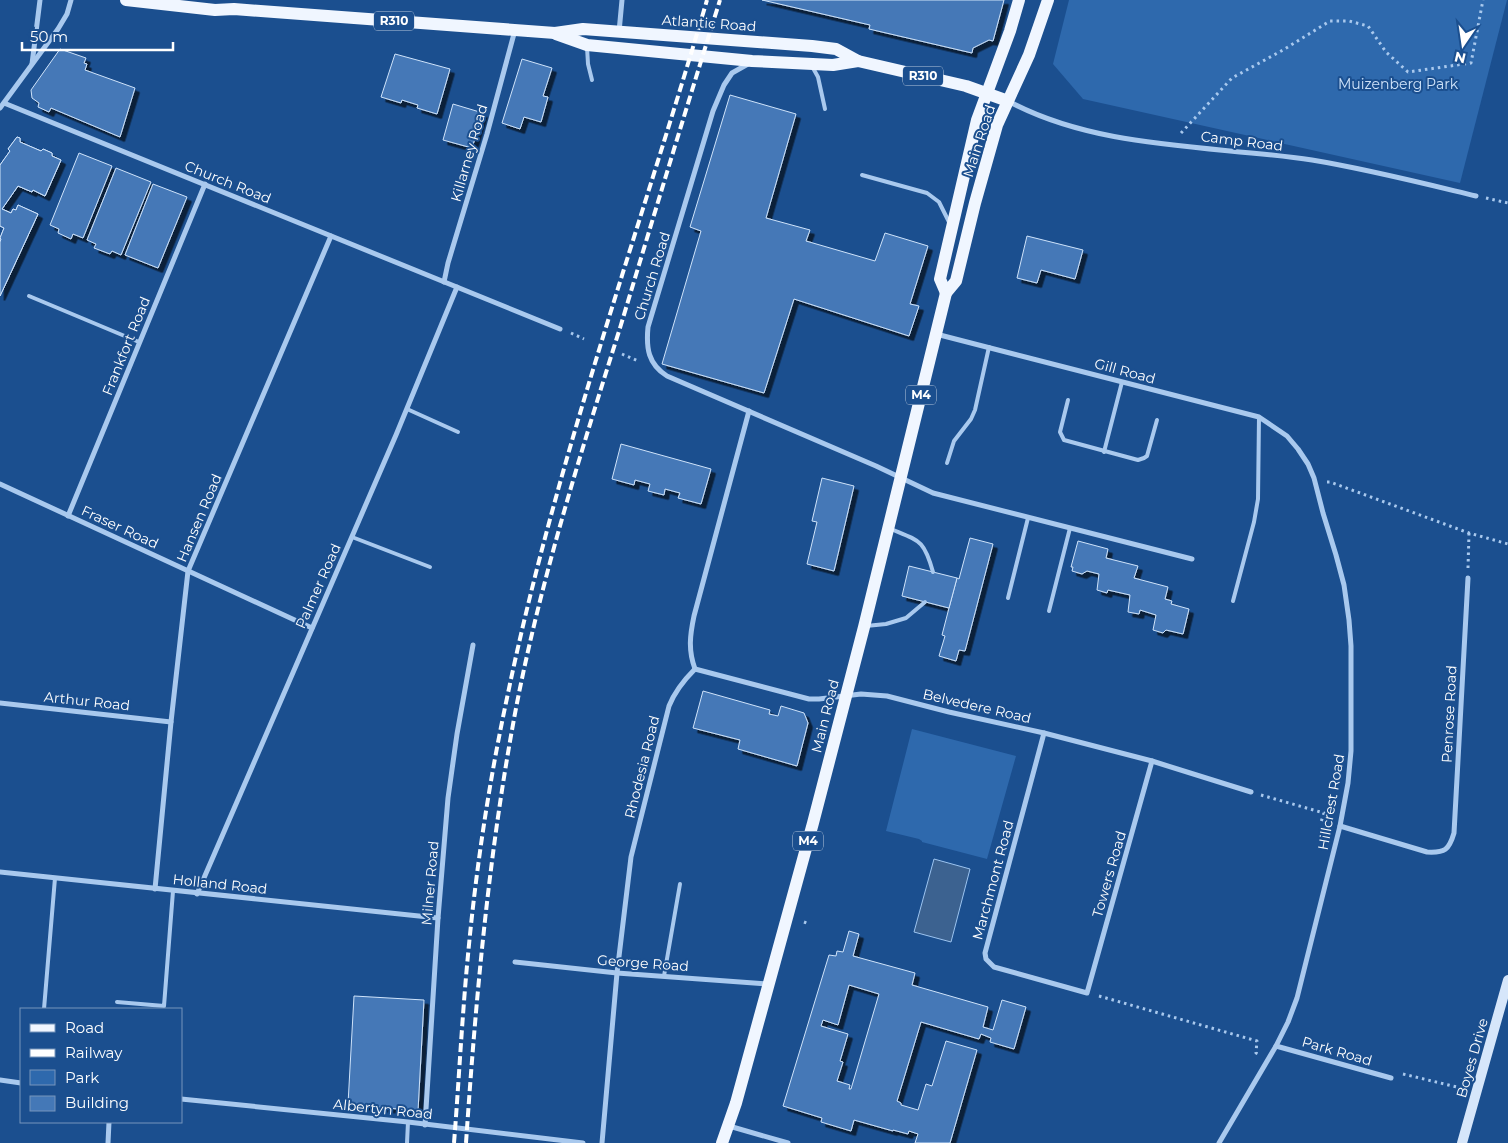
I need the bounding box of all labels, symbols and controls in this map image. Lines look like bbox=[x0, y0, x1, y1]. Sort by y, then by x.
street label: Atlantic Road bbox=[661, 11, 757, 35]
road number: R310 bbox=[374, 12, 414, 30]
scale bar bbox=[22, 20, 174, 52]
north arrow bbox=[1438, 20, 1488, 70]
text: 50 m bbox=[30, 27, 68, 46]
text: N bbox=[1453, 48, 1468, 68]
road number: R310 bbox=[903, 66, 943, 85]
park label: Muizenberg Park bbox=[1338, 75, 1459, 93]
street label: Killarney Road bbox=[446, 102, 492, 204]
street label: Main Road bbox=[959, 102, 999, 180]
street label: Camp Road bbox=[1200, 127, 1284, 155]
street label: Church Road bbox=[182, 156, 274, 208]
street label: Church Road bbox=[630, 229, 674, 323]
street label: Frankfort Road bbox=[98, 294, 154, 398]
street label: Gill Road bbox=[1093, 354, 1157, 388]
road number: M4 bbox=[906, 386, 936, 404]
street label: Hansen Road bbox=[172, 471, 226, 565]
street label: Fraser Road bbox=[78, 501, 162, 553]
street label: Palmer Road bbox=[291, 541, 345, 631]
street label: Penrose Road bbox=[1437, 665, 1461, 763]
street label: Main Road bbox=[807, 677, 843, 755]
street label: Belvedere Road bbox=[921, 685, 1033, 727]
street label: Arthur Road bbox=[43, 688, 131, 714]
street label: Rhodesia Road bbox=[621, 714, 663, 820]
street label: Hillcrest Road bbox=[1314, 753, 1348, 851]
street label: Marchmont Road bbox=[968, 818, 1018, 942]
street label: Towers Road bbox=[1088, 829, 1130, 919]
road number: M4 bbox=[793, 831, 823, 850]
street label: Milner Road bbox=[417, 840, 443, 926]
street label: Holland Road bbox=[172, 870, 268, 898]
street label: George Road bbox=[597, 951, 689, 975]
legend bbox=[20, 1008, 182, 1123]
street label: Boyes Drive bbox=[1452, 1016, 1492, 1100]
text: Road bbox=[65, 1018, 104, 1037]
street label: Park Road bbox=[1300, 1032, 1374, 1070]
text: Railway bbox=[65, 1043, 123, 1062]
text: Park bbox=[65, 1068, 99, 1087]
text: Building bbox=[65, 1093, 129, 1112]
street label: Albertyn Road bbox=[332, 1095, 434, 1123]

